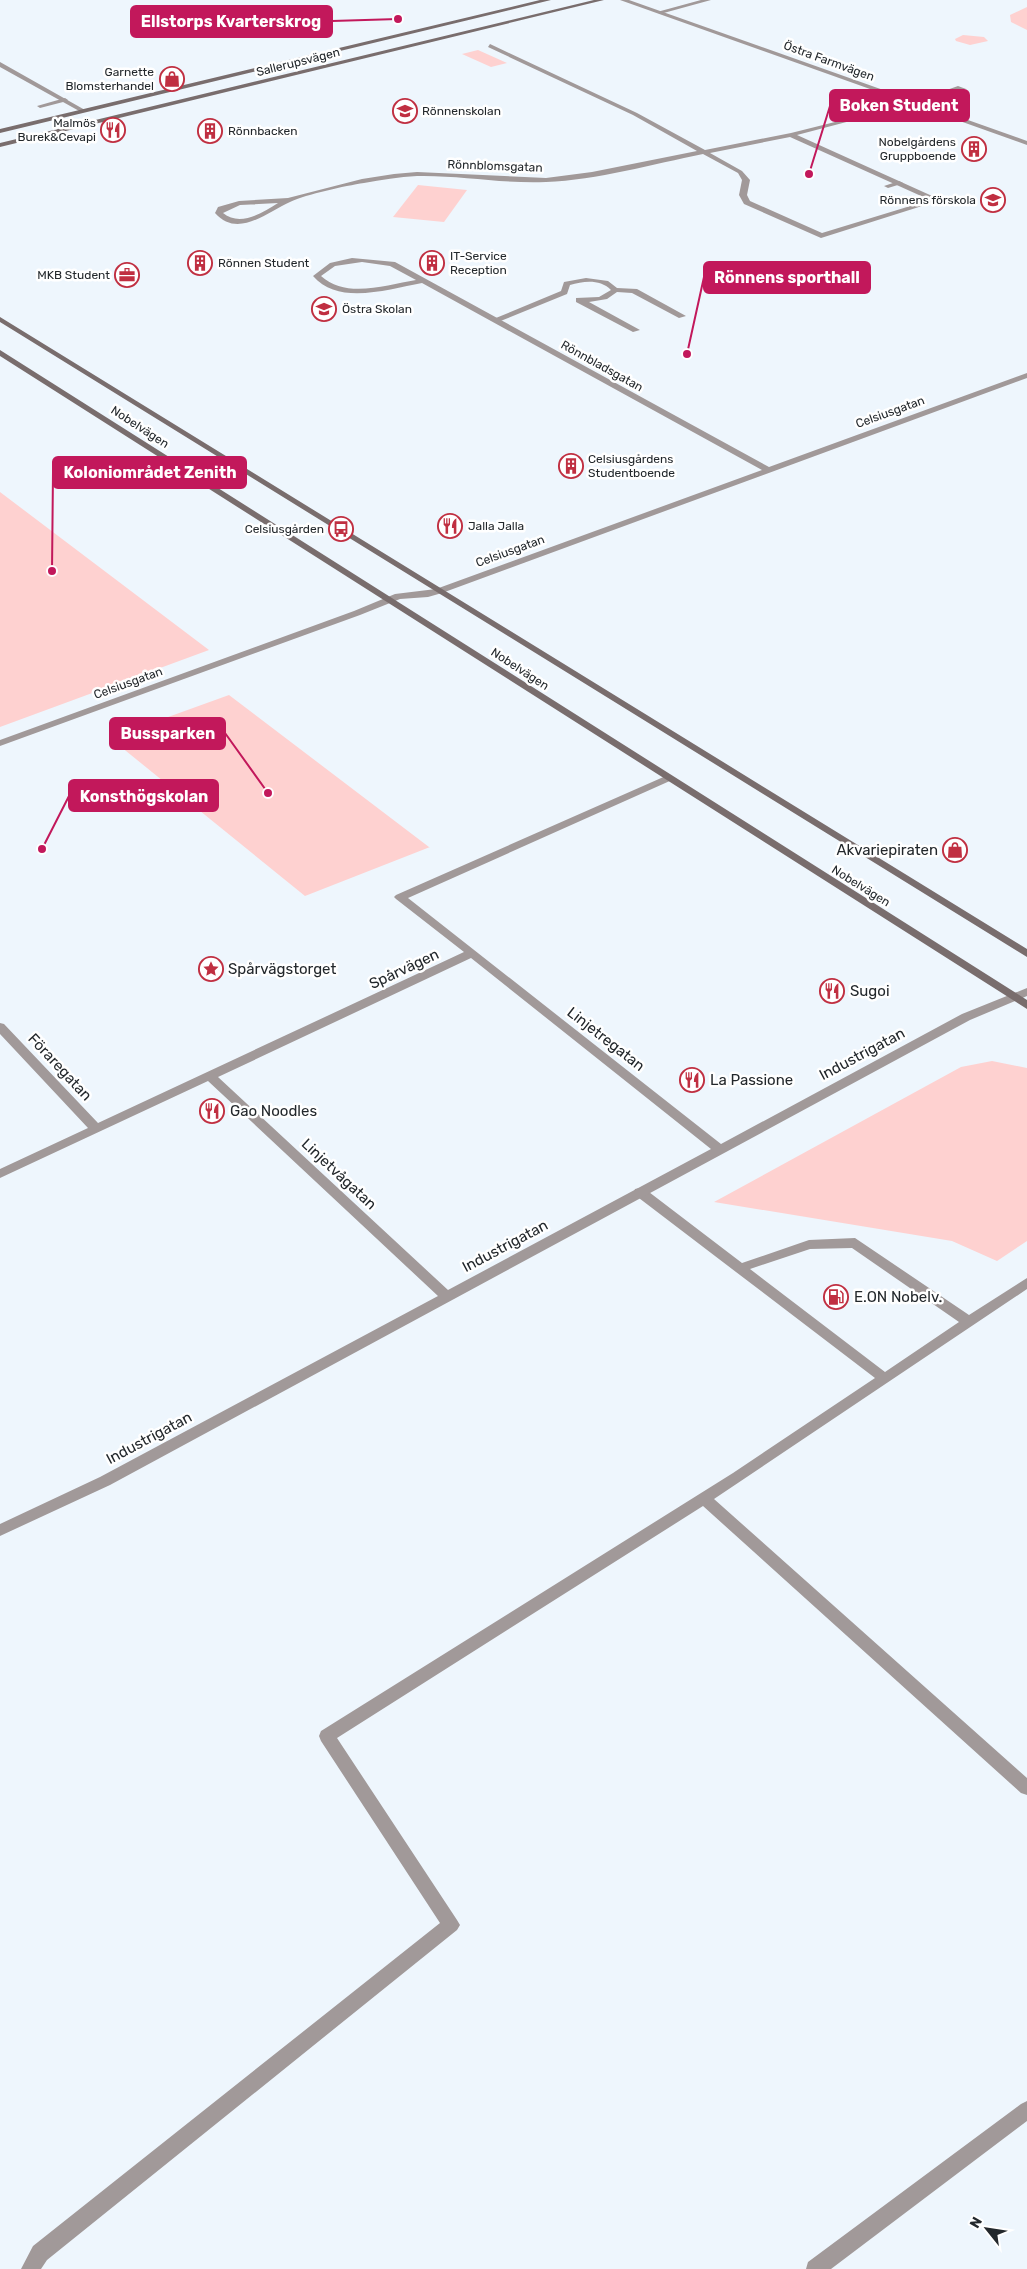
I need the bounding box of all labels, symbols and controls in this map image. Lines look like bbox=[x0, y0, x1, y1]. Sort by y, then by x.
callout: Ellstorps Kvarterskrog bbox=[131, 6, 332, 37]
text: Ellstorps Kvarterskrog bbox=[141, 12, 321, 31]
street label: Östra Farmvägen bbox=[782, 38, 876, 84]
street label: Sallerupsvägen bbox=[255, 45, 341, 79]
place label: Garnette Blomsterhandel bbox=[65, 65, 154, 93]
shop icon: Garnette Blomsterhandel bbox=[159, 66, 185, 92]
callout: Boken Student bbox=[830, 90, 969, 121]
text: Boken Student bbox=[840, 96, 959, 115]
school or university icon: Rönnenskolan bbox=[392, 98, 418, 124]
place label: Rönnenskolan bbox=[422, 104, 501, 118]
place label: Malmös Burek&Cevapi bbox=[17, 116, 96, 144]
restaurant icon: Malmös Burek&Cevapi bbox=[100, 117, 126, 143]
building icon: Rönnbacken bbox=[197, 118, 223, 144]
place label: Rönnbacken bbox=[228, 124, 298, 138]
place label: Nobelgårdens Gruppboende bbox=[879, 135, 956, 163]
building icon: Nobelgårdens Gruppboende bbox=[961, 136, 987, 162]
street label: Rönnblomsgatan bbox=[447, 157, 543, 175]
school or university icon: Rönnens förskola bbox=[980, 187, 1006, 213]
place label: Rönnens förskola bbox=[880, 193, 976, 207]
place label: IT-Service Reception bbox=[450, 249, 507, 277]
building icon: Rönnen Student bbox=[187, 250, 213, 276]
building icon: IT-Service Reception bbox=[419, 250, 445, 276]
place label: Rönnen Student bbox=[218, 256, 310, 270]
office icon: MKB Student bbox=[114, 262, 140, 288]
callout: Rönnens sporthall bbox=[704, 262, 870, 293]
place label: MKB Student bbox=[37, 268, 110, 282]
text: Rönnens sporthall bbox=[714, 268, 860, 287]
school or university icon: Östra Skolan bbox=[311, 296, 337, 322]
place label: Östra Skolan bbox=[342, 302, 412, 316]
street label: Rönnbladsgatan bbox=[559, 338, 645, 394]
street label: Celsiusgatan bbox=[854, 393, 926, 431]
street label: Nobelvägen bbox=[108, 403, 172, 451]
place label: Celsiusgårdens Studentboende bbox=[588, 452, 675, 480]
building icon: Celsiusgårdens Studentboende bbox=[558, 453, 584, 479]
callout: Koloniområdet Zenith bbox=[53, 457, 246, 488]
text: Koloniområdet Zenith bbox=[63, 463, 237, 482]
restaurant icon: Jalla Jalla bbox=[437, 513, 463, 539]
bus stop icon: Celsiusgården bbox=[328, 516, 354, 542]
place label: Jalla Jalla bbox=[468, 519, 524, 533]
place label: Celsiusgården bbox=[245, 522, 324, 536]
street label: Celsiusgatan bbox=[474, 532, 546, 570]
street label: Nobelvägen bbox=[488, 645, 552, 693]
street label: Celsiusgatan bbox=[92, 664, 164, 702]
callout: Bussparken bbox=[110, 718, 225, 749]
text: Bussparken bbox=[121, 724, 215, 743]
callout: Konsthögskolan bbox=[69, 780, 218, 811]
text: Konsthögskolan bbox=[80, 787, 208, 806]
shop icon: Akvariepiraten bbox=[942, 837, 968, 863]
place label: Akvariepiraten bbox=[836, 841, 938, 859]
street label: Nobelvägen bbox=[829, 863, 893, 909]
street label: Spårvägen bbox=[366, 945, 442, 993]
place icon: Spårvägstorget bbox=[198, 956, 224, 982]
place label: Spårvägstorget bbox=[228, 960, 336, 978]
restaurant icon: Sugoi bbox=[819, 978, 845, 1004]
place label: Sugoi bbox=[850, 982, 890, 1000]
street label: Linjetregatan bbox=[564, 1003, 648, 1075]
street label: Industrigatan bbox=[816, 1024, 908, 1084]
street label: Föraregatan bbox=[24, 1030, 96, 1104]
restaurant icon: La Passione bbox=[679, 1067, 705, 1093]
place label: La Passione bbox=[710, 1071, 793, 1089]
restaurant icon: Gao Noodles bbox=[199, 1098, 225, 1124]
place label: Gao Noodles bbox=[230, 1102, 317, 1120]
street label: Linjetvågatan bbox=[298, 1135, 380, 1213]
street label: Industrigatan bbox=[459, 1216, 551, 1276]
fuel station icon: E.ON Nobelv. bbox=[823, 1284, 849, 1310]
place label: E.ON Nobelv. bbox=[854, 1288, 942, 1306]
street label: Industrigatan bbox=[103, 1408, 195, 1468]
north arrow bbox=[962, 2204, 1012, 2254]
text: N bbox=[966, 2214, 986, 2231]

